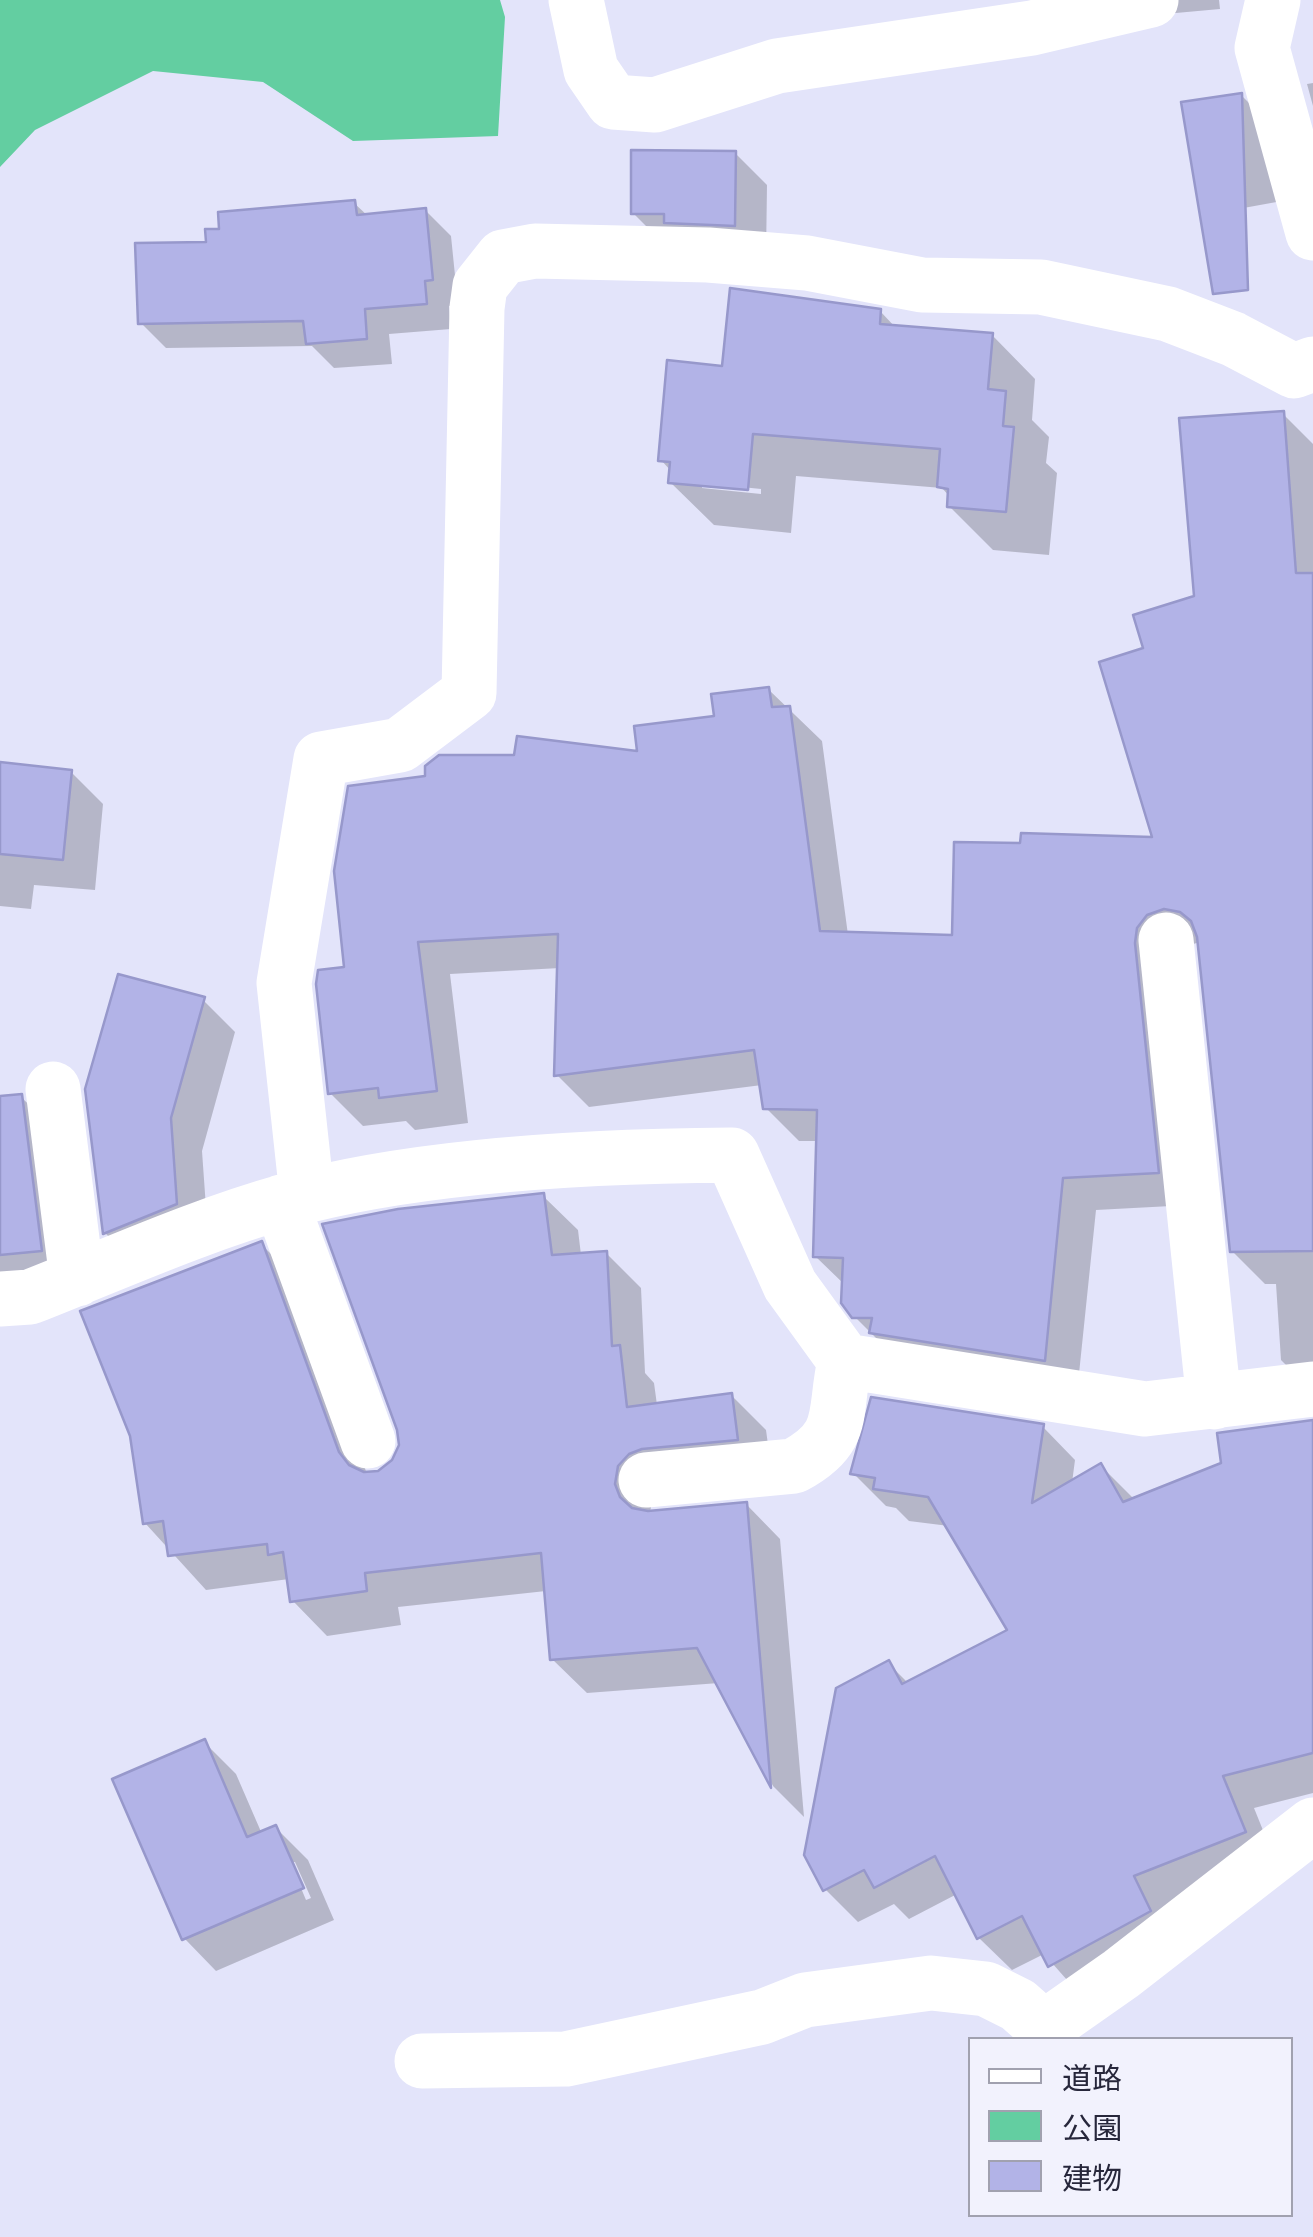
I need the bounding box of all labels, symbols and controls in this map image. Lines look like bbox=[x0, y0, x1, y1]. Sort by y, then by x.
legend bbox=[968, 2037, 1293, 2217]
text: 道路 bbox=[1062, 2061, 1122, 2097]
text: 公園 bbox=[1062, 2111, 1122, 2147]
text: 建物 bbox=[1062, 2161, 1122, 2197]

